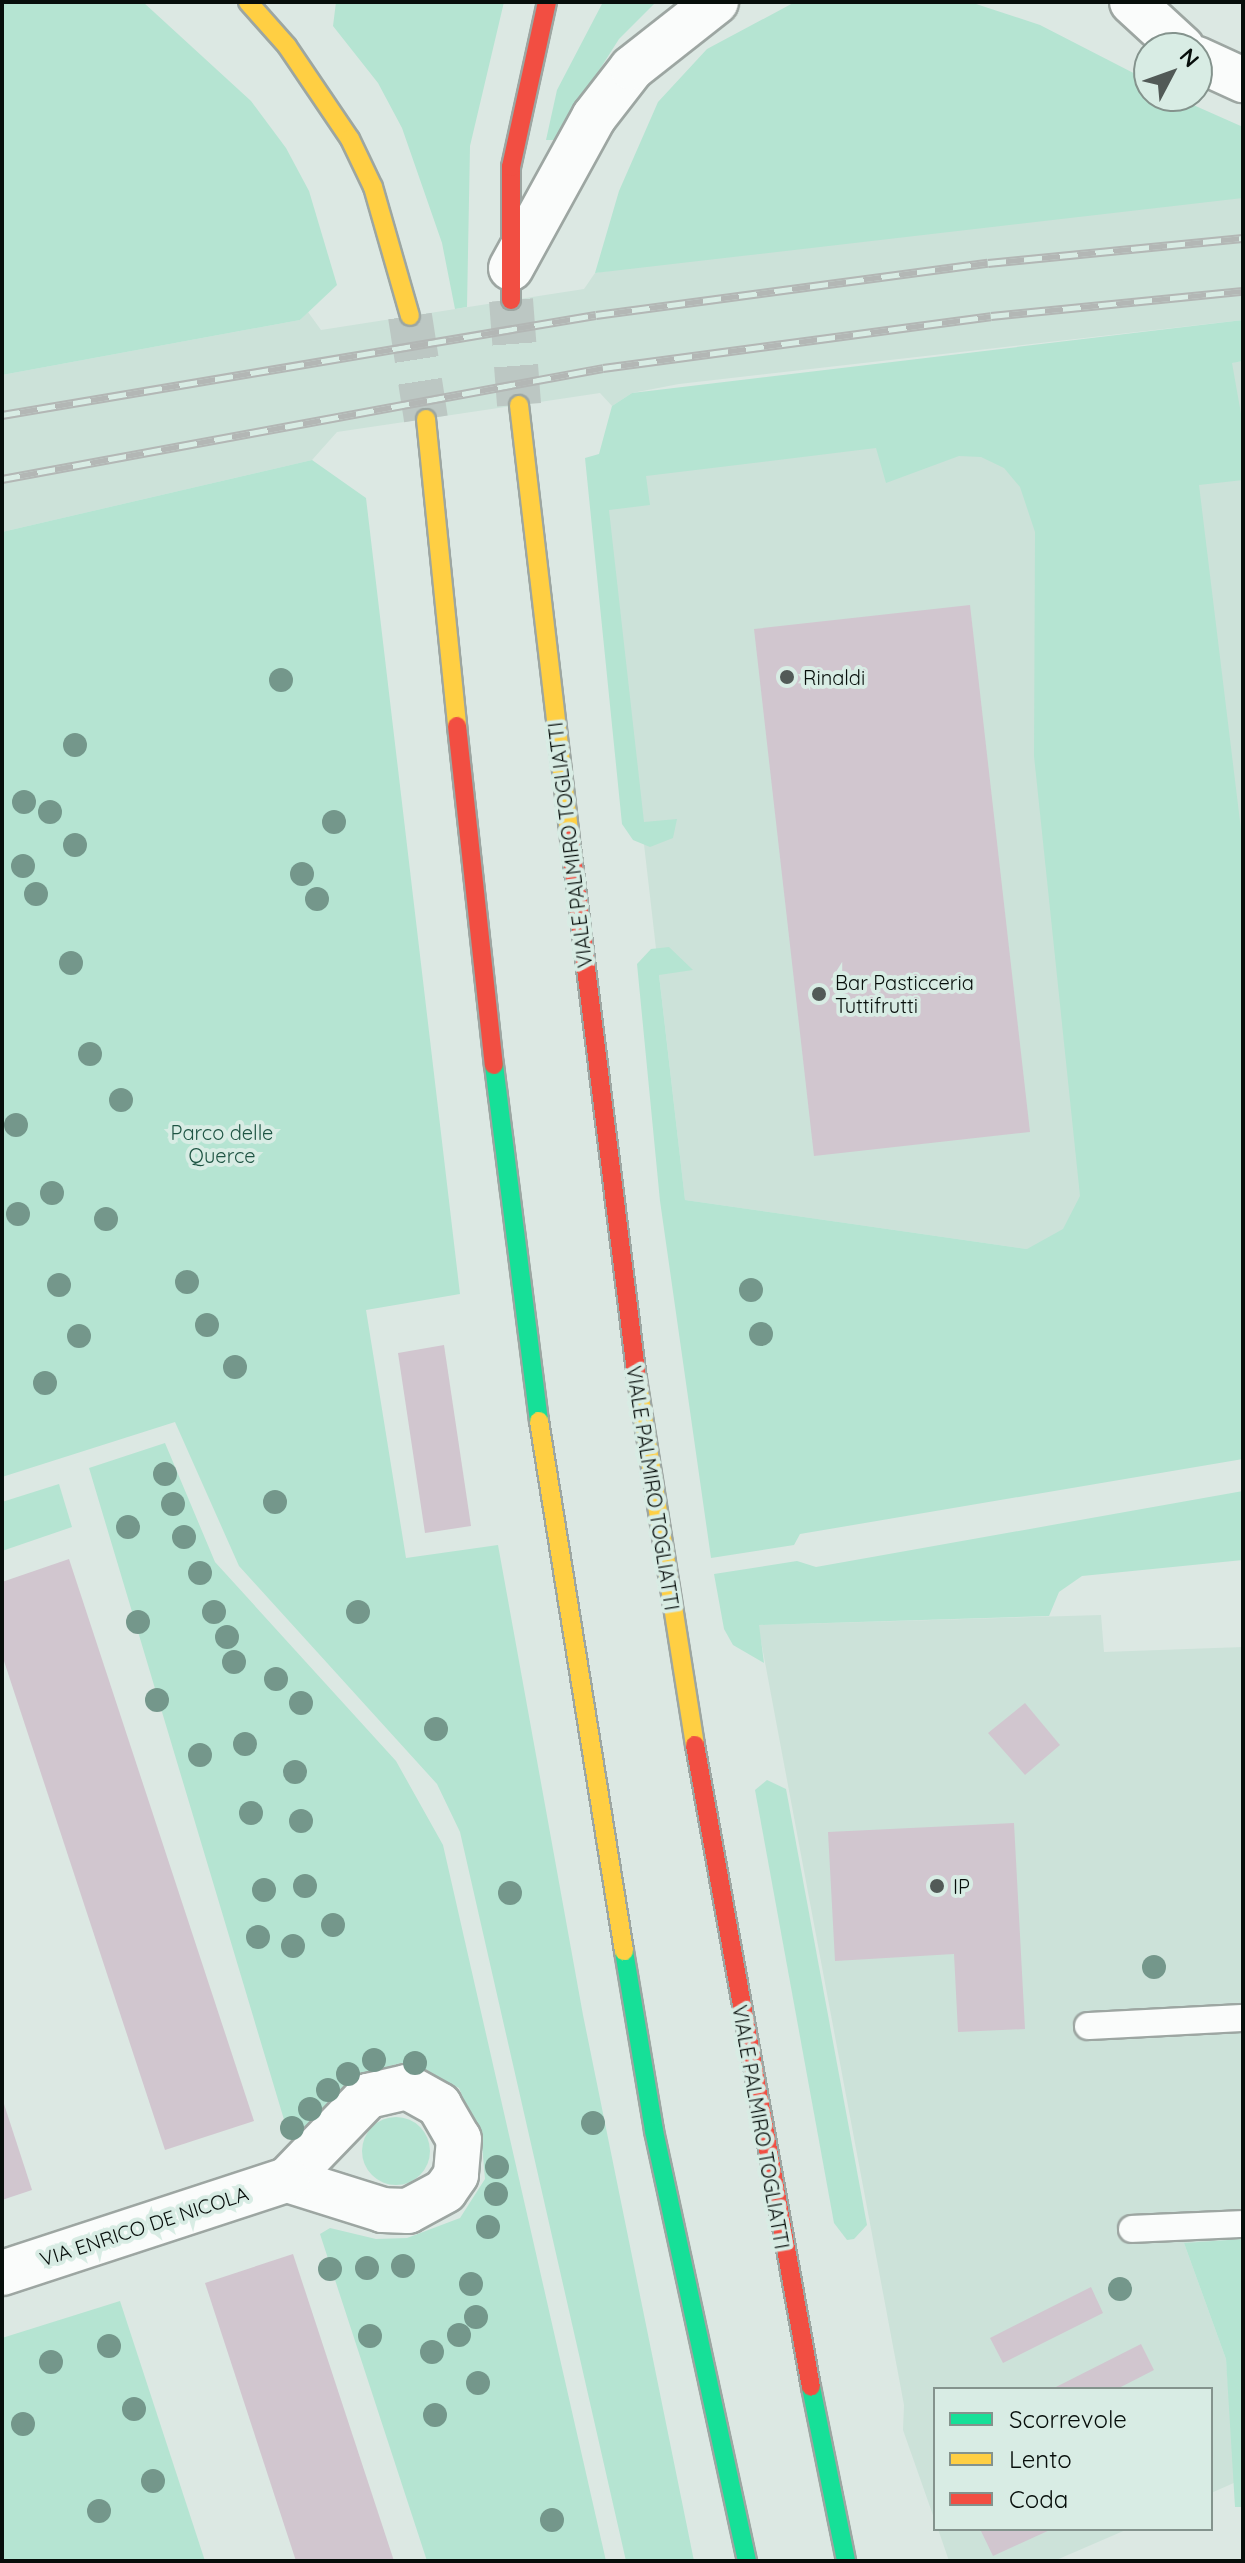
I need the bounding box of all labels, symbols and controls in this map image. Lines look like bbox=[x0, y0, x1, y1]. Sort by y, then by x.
north arrow bbox=[1133, 32, 1213, 112]
text: N bbox=[1174, 42, 1205, 73]
place label: Rinaldi bbox=[803, 665, 865, 689]
marker: Rinaldi bbox=[778, 668, 796, 686]
street label: VIALE PALMIRO TOGLIATTI bbox=[543, 721, 597, 969]
place label: Bar Pasticceria Tuttifrutti bbox=[835, 970, 974, 1017]
marker: Bar Pasticceria Tuttifrutti bbox=[810, 985, 828, 1003]
park label: Parco delle Querce bbox=[171, 1121, 273, 1168]
street label: VIALE PALMIRO TOGLIATTI bbox=[622, 1364, 684, 1612]
place label: IP bbox=[953, 1874, 970, 1898]
marker: IP bbox=[928, 1877, 946, 1895]
street label: VIALE PALMIRO TOGLIATTI bbox=[728, 2003, 794, 2251]
street label: VIA ENRICO DE NICOLA bbox=[37, 2181, 251, 2271]
legend bbox=[933, 2387, 1213, 2531]
text: Scorrevole bbox=[1009, 2404, 1127, 2434]
text: Lento bbox=[1009, 2444, 1072, 2474]
text: Coda bbox=[1009, 2484, 1068, 2514]

